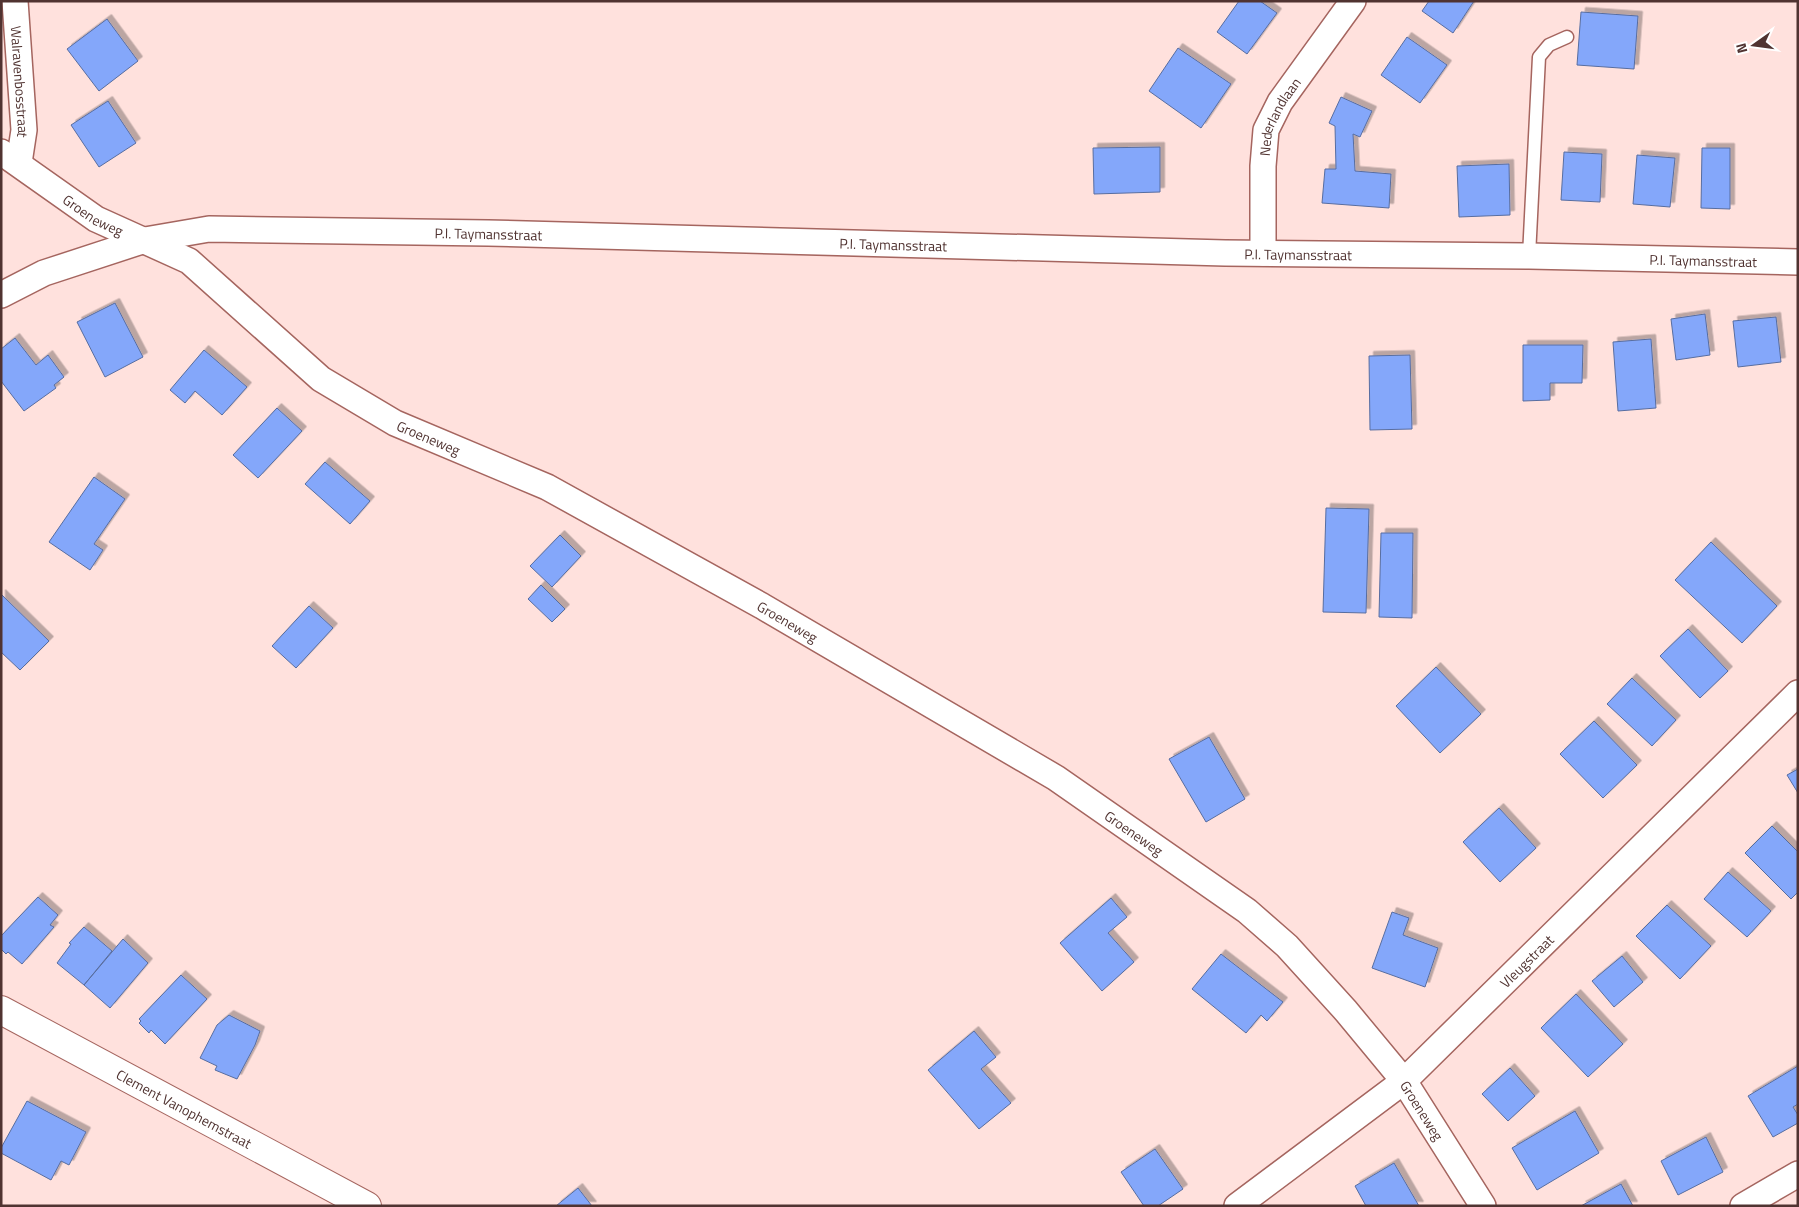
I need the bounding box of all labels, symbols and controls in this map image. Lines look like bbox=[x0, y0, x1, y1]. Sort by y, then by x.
north arrow bbox=[1729, 20, 1779, 70]
street label: Walravenbosstraat bbox=[6, 25, 35, 139]
text: N bbox=[1730, 41, 1752, 56]
street label: Nederlandlaan bbox=[1253, 73, 1305, 157]
street label: Groeneweg bbox=[59, 189, 127, 241]
street label: P.I. Taymansstraat bbox=[435, 222, 543, 245]
street label: P.I. Taymansstraat bbox=[839, 232, 947, 256]
street label: P.I. Taymansstraat bbox=[1244, 243, 1352, 265]
street label: P.I. Taymansstraat bbox=[1649, 248, 1757, 272]
street label: Groeneweg bbox=[394, 414, 464, 460]
street label: Groeneweg bbox=[753, 595, 822, 647]
street label: Groeneweg bbox=[1101, 805, 1168, 860]
street label: Vleugstraat bbox=[1494, 929, 1558, 992]
street label: Clement Vanophemstraat bbox=[113, 1063, 256, 1153]
street label: Groeneweg bbox=[1396, 1076, 1449, 1144]

